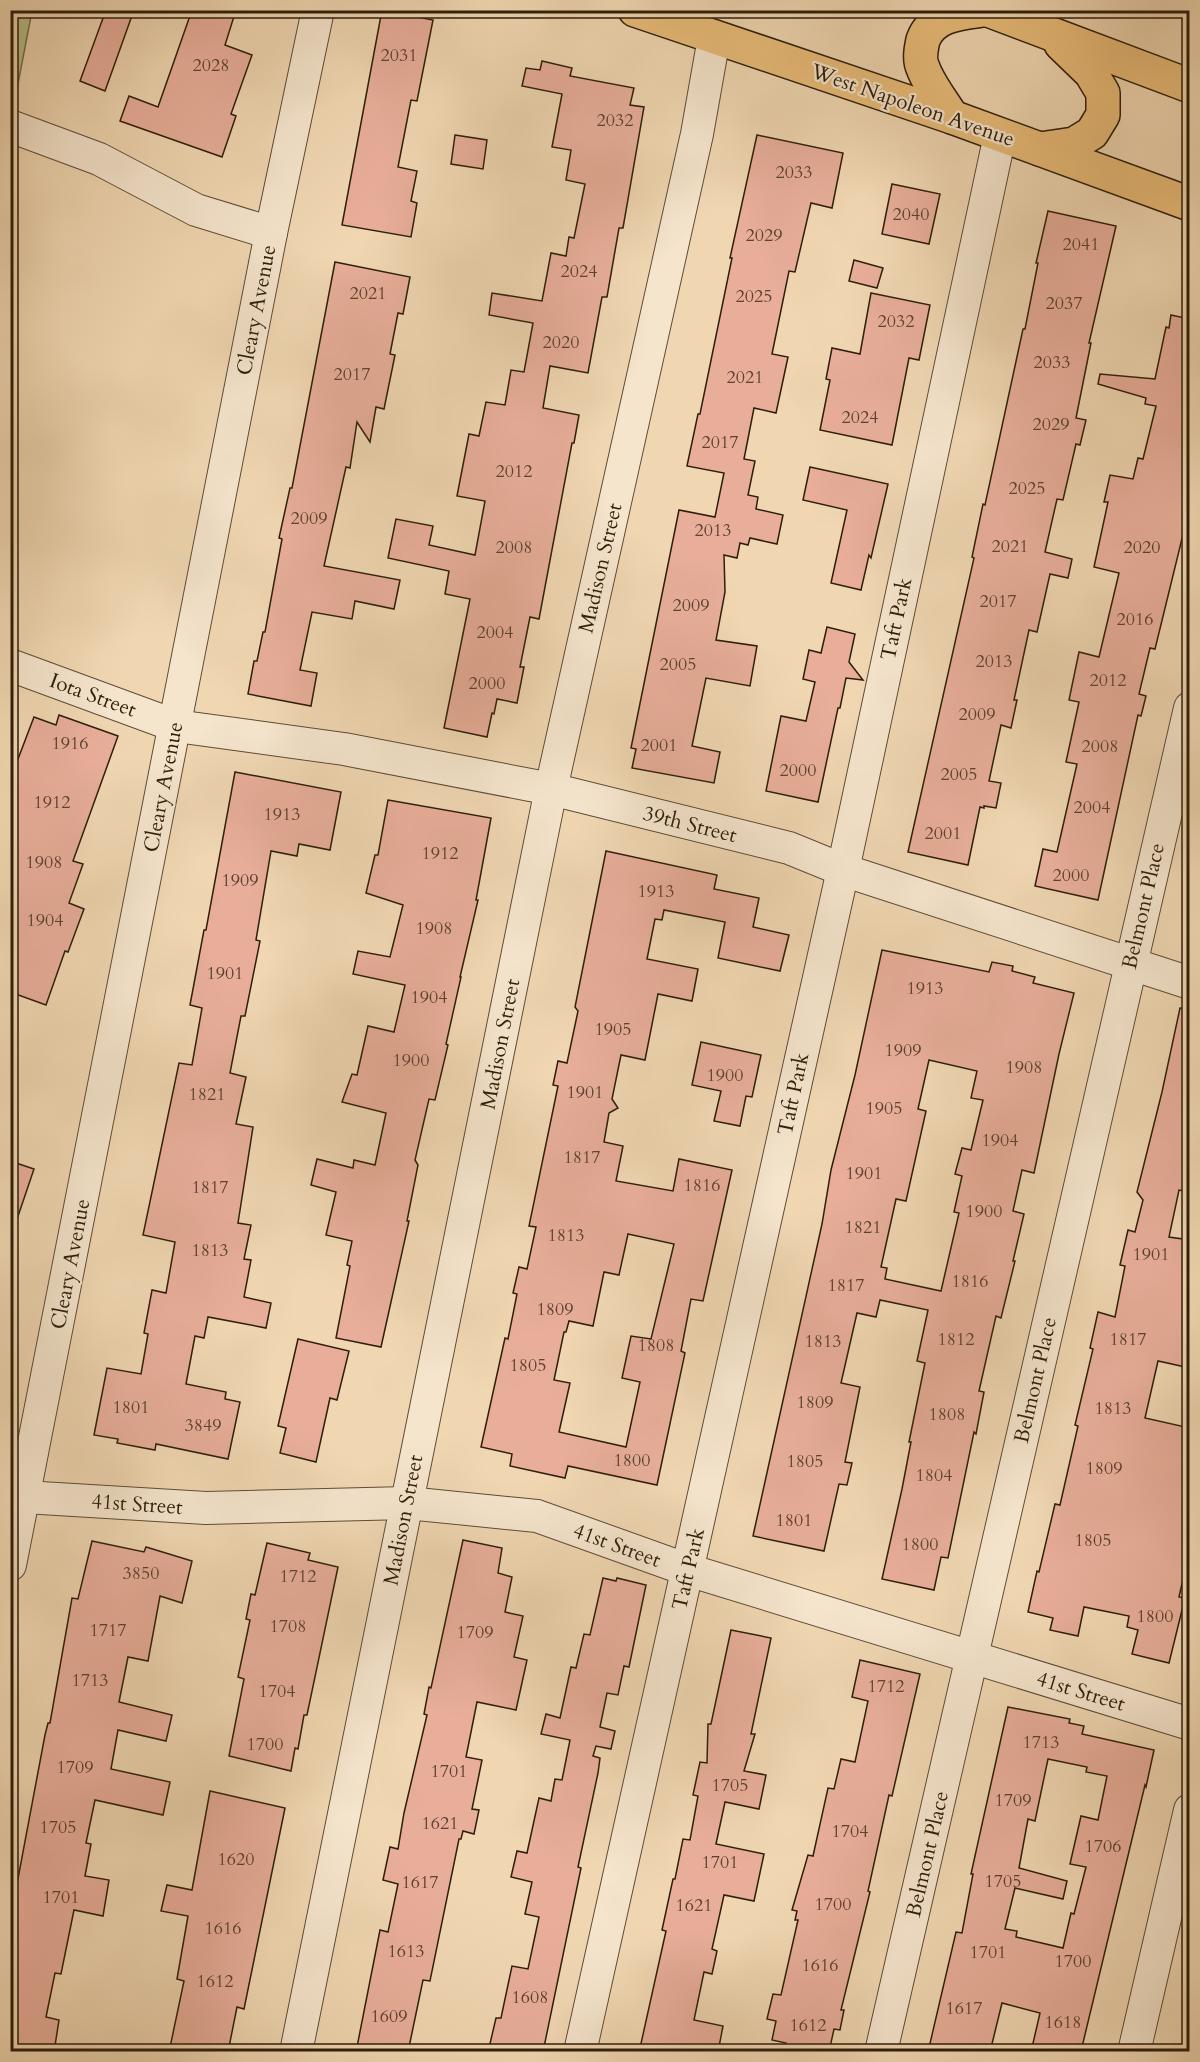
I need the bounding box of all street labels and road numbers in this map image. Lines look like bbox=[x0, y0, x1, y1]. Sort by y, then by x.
street label: West Napoleon Avenue bbox=[806, 57, 1018, 154]
street label: Cleary Avenue bbox=[230, 242, 283, 378]
street label: Madison Street bbox=[571, 500, 630, 636]
street label: Taft Park bbox=[874, 574, 920, 663]
street label: Iota Street bbox=[45, 666, 141, 725]
street label: Cleary Avenue bbox=[137, 719, 190, 855]
street label: 39th Street bbox=[640, 799, 740, 850]
street label: Belmont Place bbox=[1115, 840, 1172, 972]
street label: Madison Street bbox=[474, 976, 527, 1112]
street label: Taft Park bbox=[771, 1049, 817, 1138]
street label: Cleary Avenue bbox=[44, 1196, 97, 1332]
street label: Belmont Place bbox=[1007, 1314, 1064, 1446]
street label: Madison Street bbox=[377, 1452, 430, 1588]
street label: 41st Street bbox=[90, 1487, 184, 1522]
street label: 41st Street bbox=[569, 1516, 665, 1575]
street label: Taft Park bbox=[665, 1524, 712, 1613]
street label: 41st Street bbox=[1033, 1664, 1129, 1719]
street label: Belmont Place bbox=[899, 1788, 956, 1920]

